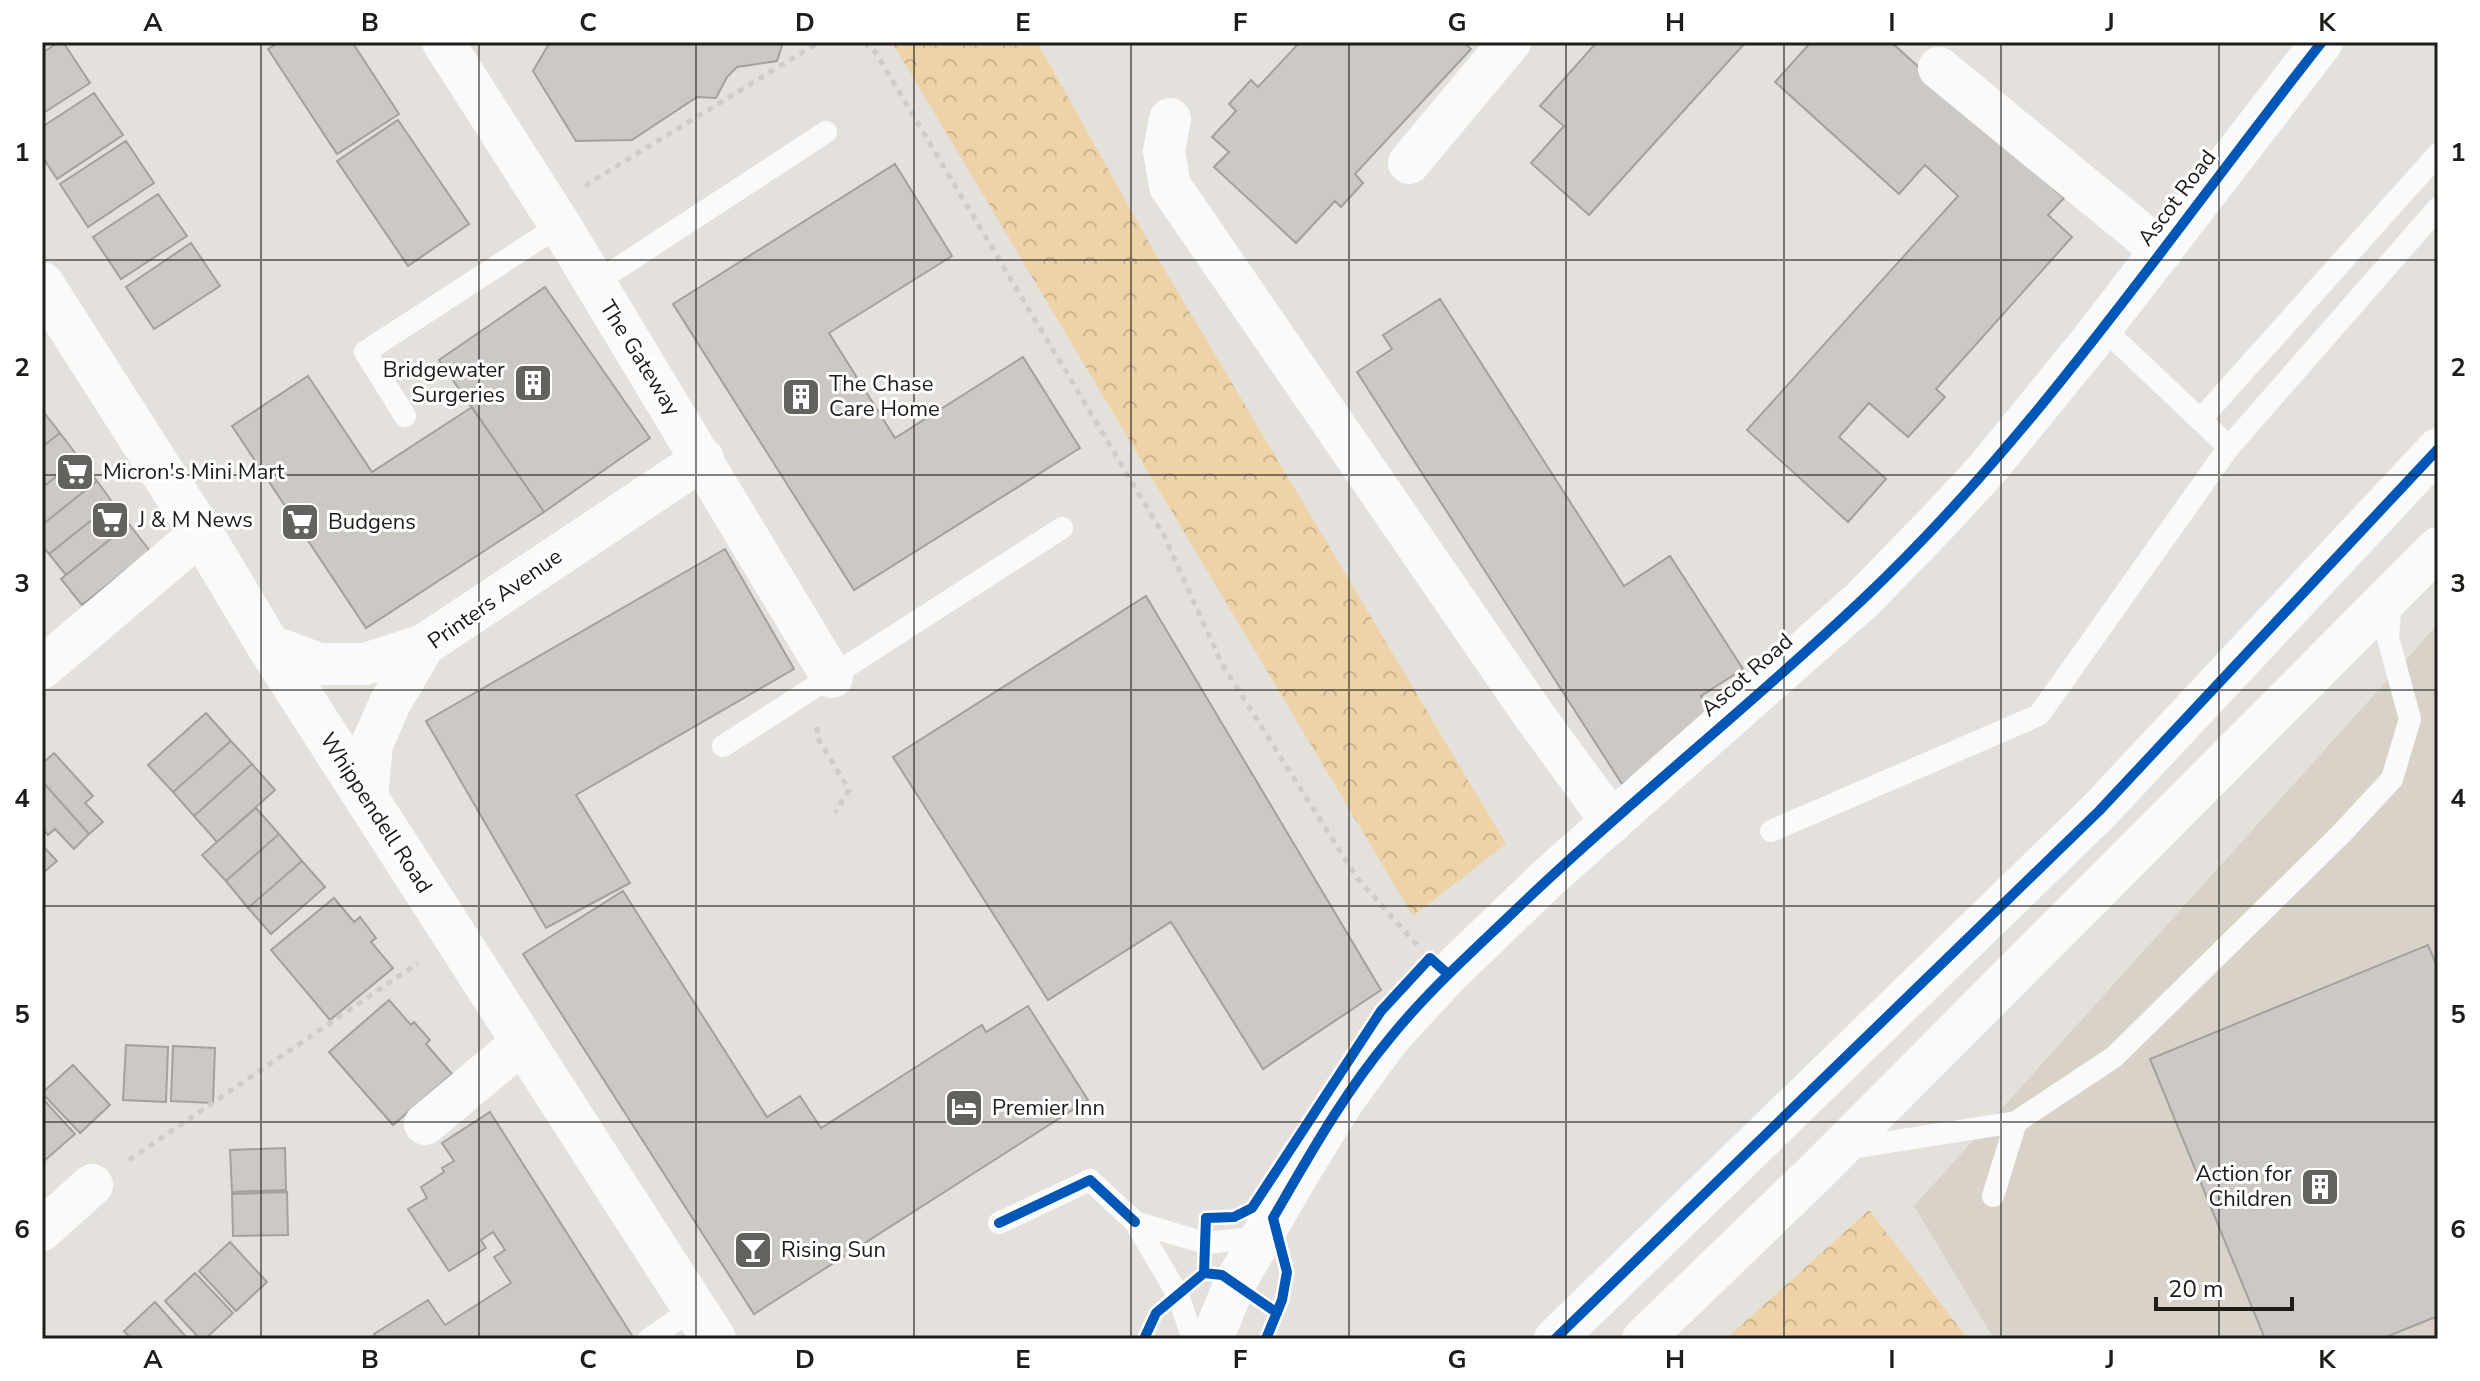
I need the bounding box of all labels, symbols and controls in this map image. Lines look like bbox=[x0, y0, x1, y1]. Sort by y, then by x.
text: A bbox=[143, 5, 163, 40]
text: B bbox=[361, 5, 379, 40]
text: C bbox=[579, 5, 597, 40]
text: D bbox=[795, 5, 815, 40]
text: E bbox=[1015, 5, 1031, 40]
text: F bbox=[1233, 5, 1247, 40]
text: G bbox=[1447, 5, 1467, 40]
text: H bbox=[1665, 5, 1685, 40]
text: I bbox=[1888, 5, 1896, 40]
text: J bbox=[2104, 5, 2115, 40]
text: K bbox=[2318, 5, 2336, 40]
text: 1 bbox=[14, 135, 30, 170]
text: 1 bbox=[2450, 135, 2466, 170]
street label: Ascot Road bbox=[2131, 144, 2223, 252]
street label: The Gateway bbox=[593, 294, 688, 422]
text: 2 bbox=[14, 350, 30, 385]
text: 2 bbox=[2450, 350, 2466, 385]
place label: Bridgewater Surgeries bbox=[383, 355, 505, 410]
building icon: Bridgewater Surgeries bbox=[512, 362, 554, 404]
place label: The Chase Care Home bbox=[829, 369, 940, 424]
building icon: The Chase Care Home bbox=[780, 376, 822, 418]
supermarket icon: Micron's Mini Mart bbox=[54, 451, 96, 493]
place label: Micron's Mini Mart bbox=[103, 457, 285, 487]
supermarket icon: J & M News bbox=[89, 499, 131, 541]
supermarket icon: Budgens bbox=[279, 501, 321, 543]
place label: J & M News bbox=[137, 505, 253, 535]
place label: Budgens bbox=[328, 507, 416, 537]
street label: Printers Avenue bbox=[422, 542, 568, 656]
text: 3 bbox=[14, 566, 30, 601]
text: 3 bbox=[2450, 566, 2466, 601]
street label: Ascot Road bbox=[1694, 627, 1800, 723]
street label: Whippendell Road bbox=[313, 727, 439, 899]
text: 4 bbox=[14, 781, 30, 816]
text: 4 bbox=[2450, 781, 2466, 816]
text: 5 bbox=[14, 997, 30, 1032]
text: 5 bbox=[2450, 997, 2466, 1032]
hotel icon: Premier Inn bbox=[943, 1087, 985, 1129]
place label: Premier Inn bbox=[992, 1093, 1105, 1123]
place label: Action for Children bbox=[2196, 1159, 2292, 1214]
building icon: Action for Children bbox=[2299, 1166, 2341, 1208]
text: 6 bbox=[14, 1212, 30, 1247]
text: 6 bbox=[2450, 1212, 2466, 1247]
bar icon: Rising Sun bbox=[732, 1229, 774, 1271]
place label: Rising Sun bbox=[781, 1235, 886, 1265]
scale bar bbox=[2156, 1261, 2292, 1311]
text: 20 m bbox=[2168, 1273, 2224, 1305]
text: A bbox=[143, 1342, 163, 1377]
text: B bbox=[361, 1342, 379, 1377]
text: C bbox=[579, 1342, 597, 1377]
text: D bbox=[795, 1342, 815, 1377]
text: E bbox=[1015, 1342, 1031, 1377]
text: F bbox=[1233, 1342, 1247, 1377]
text: G bbox=[1447, 1342, 1467, 1377]
text: H bbox=[1665, 1342, 1685, 1377]
text: I bbox=[1888, 1342, 1896, 1377]
text: J bbox=[2104, 1342, 2115, 1377]
text: K bbox=[2318, 1342, 2336, 1377]

